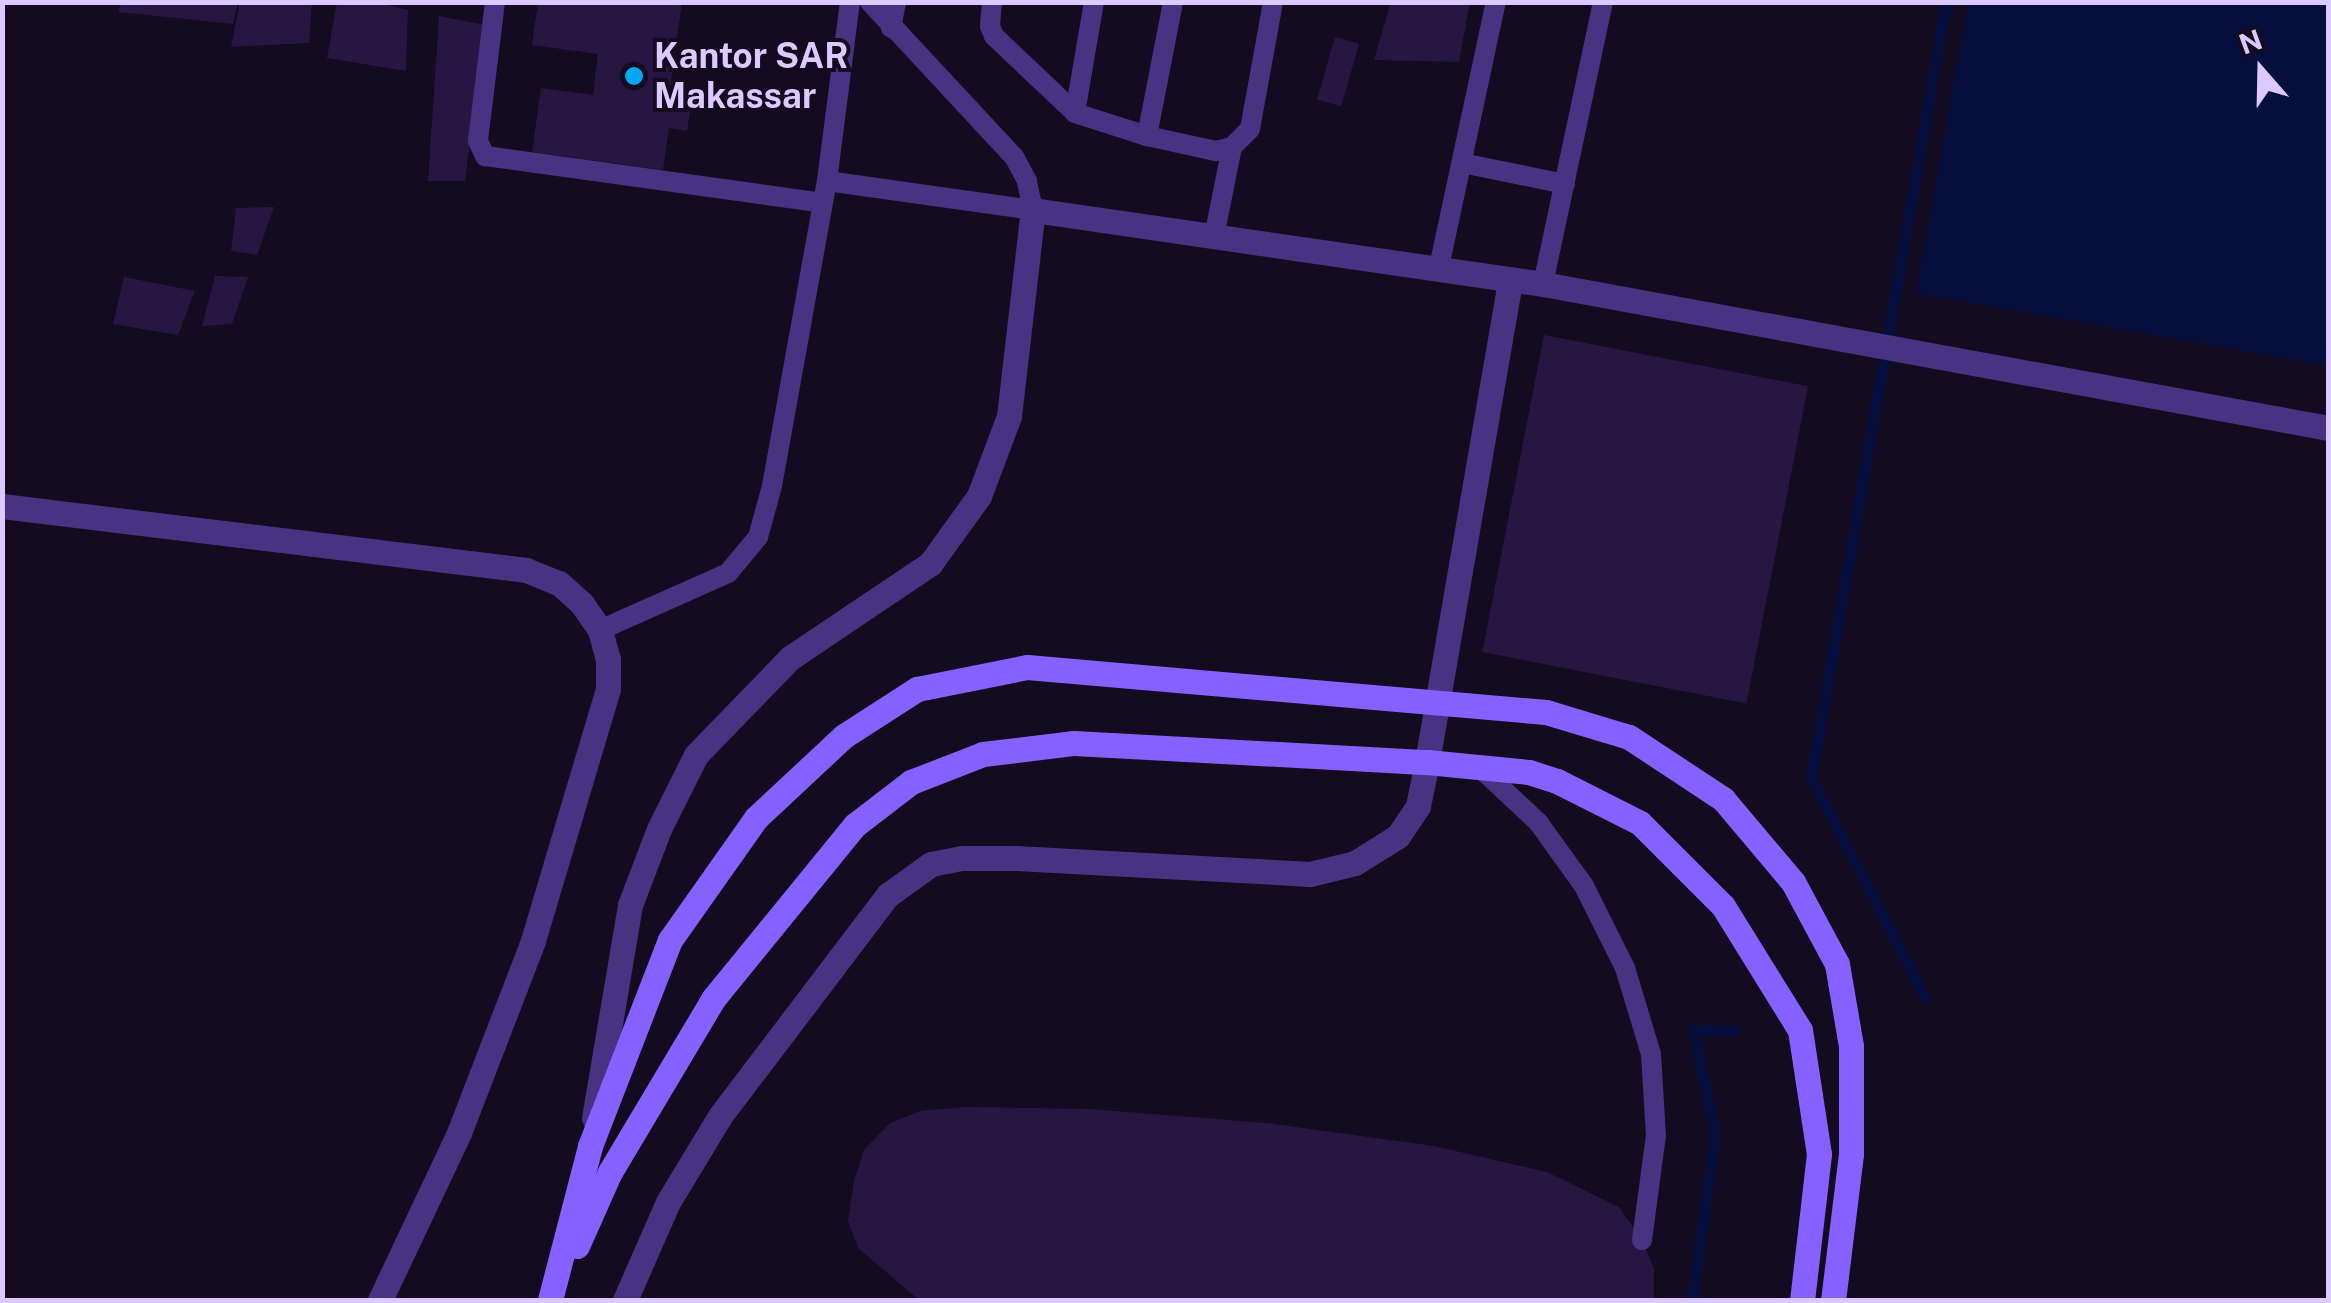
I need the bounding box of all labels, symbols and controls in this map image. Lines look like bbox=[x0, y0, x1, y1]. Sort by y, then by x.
north arrow bbox=[2211, 20, 2311, 120]
text: N bbox=[2235, 22, 2267, 61]
place label: Kantor SAR Makassar bbox=[654, 35, 849, 117]
marker: Kantor SAR Makassar bbox=[623, 65, 645, 87]

